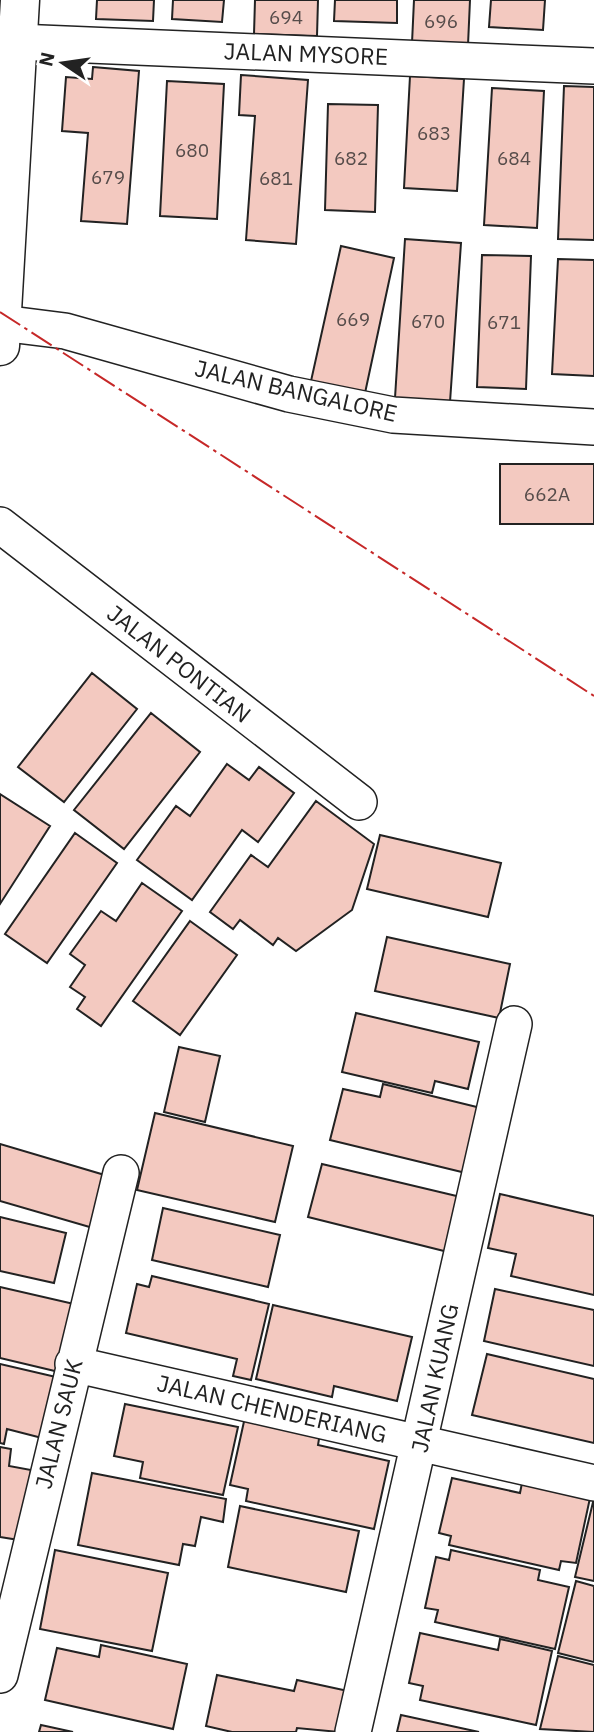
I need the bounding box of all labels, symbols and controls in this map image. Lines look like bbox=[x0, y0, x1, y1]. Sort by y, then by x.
house number: 694 bbox=[269, 5, 303, 29]
house number: 696 bbox=[424, 9, 458, 33]
north arrow bbox=[28, 28, 98, 98]
street label: JALAN MYSORE bbox=[223, 35, 389, 71]
text: N bbox=[33, 50, 60, 69]
house number: 683 bbox=[417, 121, 451, 145]
house number: 680 bbox=[175, 138, 209, 162]
house number: 682 bbox=[334, 146, 368, 170]
house number: 684 bbox=[497, 146, 531, 170]
house number: 679 bbox=[91, 165, 125, 189]
house number: 681 bbox=[259, 166, 293, 190]
house number: 669 bbox=[336, 307, 370, 331]
house number: 670 bbox=[411, 309, 445, 333]
house number: 671 bbox=[487, 310, 521, 334]
street label: JALAN BANGALORE bbox=[192, 352, 400, 428]
house number: 662A bbox=[524, 482, 570, 506]
street label: JALAN PONTIAN bbox=[102, 598, 258, 729]
street label: JALAN KUANG bbox=[404, 1301, 464, 1455]
street label: JALAN SAUK bbox=[27, 1355, 89, 1492]
street label: JALAN CHENDERIANG bbox=[155, 1367, 390, 1449]

